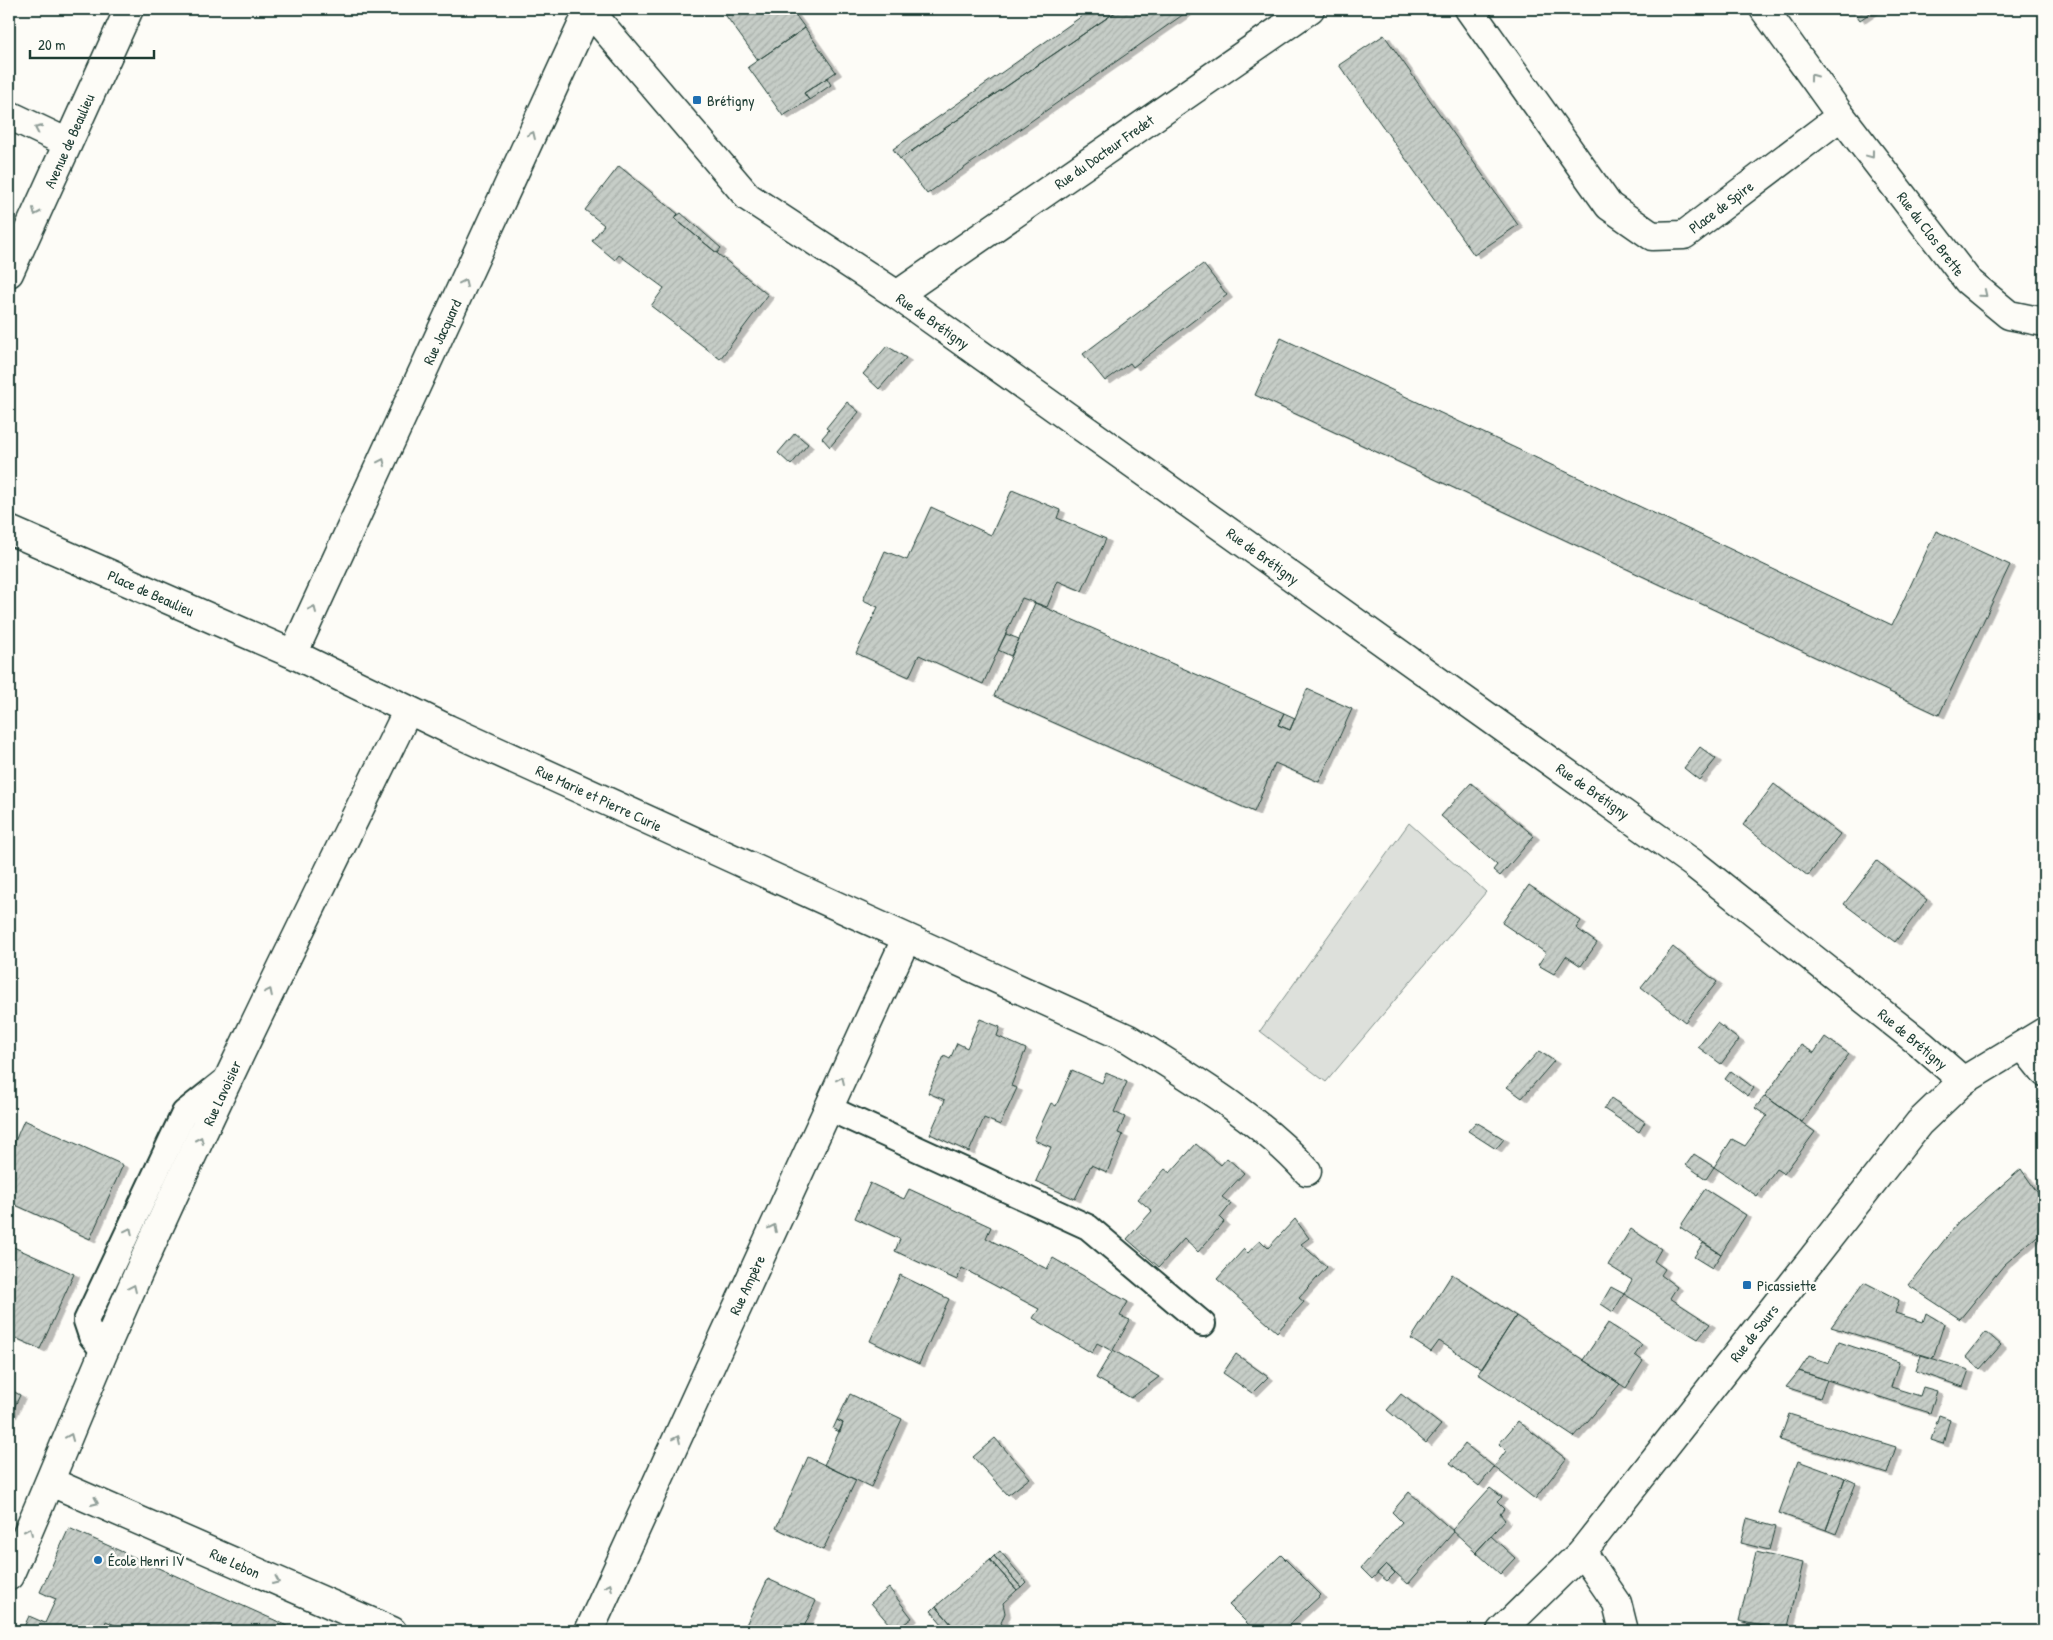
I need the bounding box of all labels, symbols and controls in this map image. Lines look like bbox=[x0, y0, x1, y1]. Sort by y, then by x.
scale bar bbox=[30, 28, 154, 60]
text: 20 m bbox=[38, 34, 65, 55]
one-way arrow bbox=[1810, 73, 1819, 82]
street label: Avenue de Beaulieu bbox=[39, 90, 99, 192]
place label: Brétigny bbox=[707, 90, 755, 111]
marker: Brétigny bbox=[691, 94, 703, 106]
street label: Rue du Docteur Fredet bbox=[1050, 109, 1159, 194]
one-way arrow bbox=[34, 125, 43, 135]
one-way arrow bbox=[525, 131, 536, 140]
one-way arrow bbox=[1865, 149, 1873, 158]
street label: Place de Spire bbox=[1684, 176, 1758, 238]
street label: Rue du Clos Brette bbox=[1892, 187, 1970, 281]
one-way arrow bbox=[32, 207, 43, 216]
one-way arrow bbox=[458, 279, 469, 288]
street label: Rue de Brétigny bbox=[892, 288, 974, 354]
one-way arrow bbox=[1978, 289, 1987, 298]
street label: Rue Jacquard bbox=[418, 296, 466, 368]
one-way arrow bbox=[376, 458, 387, 467]
street label: Rue de Brétigny bbox=[1222, 522, 1304, 590]
street label: Place de Beaulieu bbox=[105, 565, 197, 621]
one-way arrow bbox=[307, 605, 317, 614]
street label: Rue de Brétigny bbox=[1552, 758, 1634, 824]
street label: Rue Marie et Pierre Curie bbox=[532, 760, 666, 836]
one-way arrow bbox=[263, 989, 273, 998]
street label: Rue de Brétigny bbox=[1874, 1004, 1952, 1074]
street label: Rue Lavoisier bbox=[198, 1057, 246, 1129]
one-way arrow bbox=[835, 1076, 846, 1085]
one-way arrow bbox=[194, 1136, 205, 1145]
one-way arrow bbox=[767, 1224, 778, 1233]
one-way arrow bbox=[123, 1227, 133, 1236]
street label: Rue Ampère bbox=[724, 1252, 770, 1318]
place label: Picassiette bbox=[1757, 1275, 1816, 1296]
marker: Picassiette bbox=[1741, 1279, 1753, 1291]
one-way arrow bbox=[127, 1284, 137, 1293]
street label: Rue de Sours bbox=[1725, 1300, 1783, 1366]
one-way arrow bbox=[63, 1433, 74, 1442]
one-way arrow bbox=[670, 1435, 681, 1444]
one-way arrow bbox=[90, 1495, 99, 1505]
one-way arrow bbox=[22, 1527, 33, 1536]
street label: Rue Lebon bbox=[207, 1543, 264, 1583]
place label: École Henri IV bbox=[108, 1550, 185, 1571]
marker: École Henri IV bbox=[92, 1554, 104, 1566]
one-way arrow bbox=[271, 1575, 280, 1585]
one-way arrow bbox=[602, 1583, 613, 1592]

